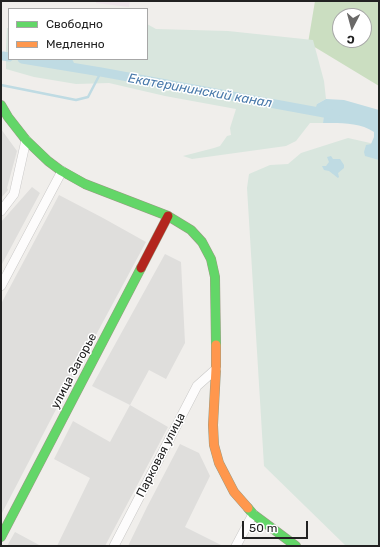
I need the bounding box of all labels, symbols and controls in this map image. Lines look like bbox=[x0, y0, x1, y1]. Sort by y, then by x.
legend bbox=[8, 8, 148, 60]
north arrow bbox=[332, 8, 372, 48]
text: Свободно bbox=[46, 17, 103, 31]
text: С bbox=[346, 33, 355, 46]
text: Медленно bbox=[46, 37, 105, 51]
water label: Екатерининский канал bbox=[127, 71, 273, 111]
street label: улица Загорье bbox=[48, 331, 100, 411]
street label: Парковая улица bbox=[134, 410, 188, 500]
scale bar bbox=[244, 513, 310, 539]
text: 50 m bbox=[249, 521, 277, 535]

